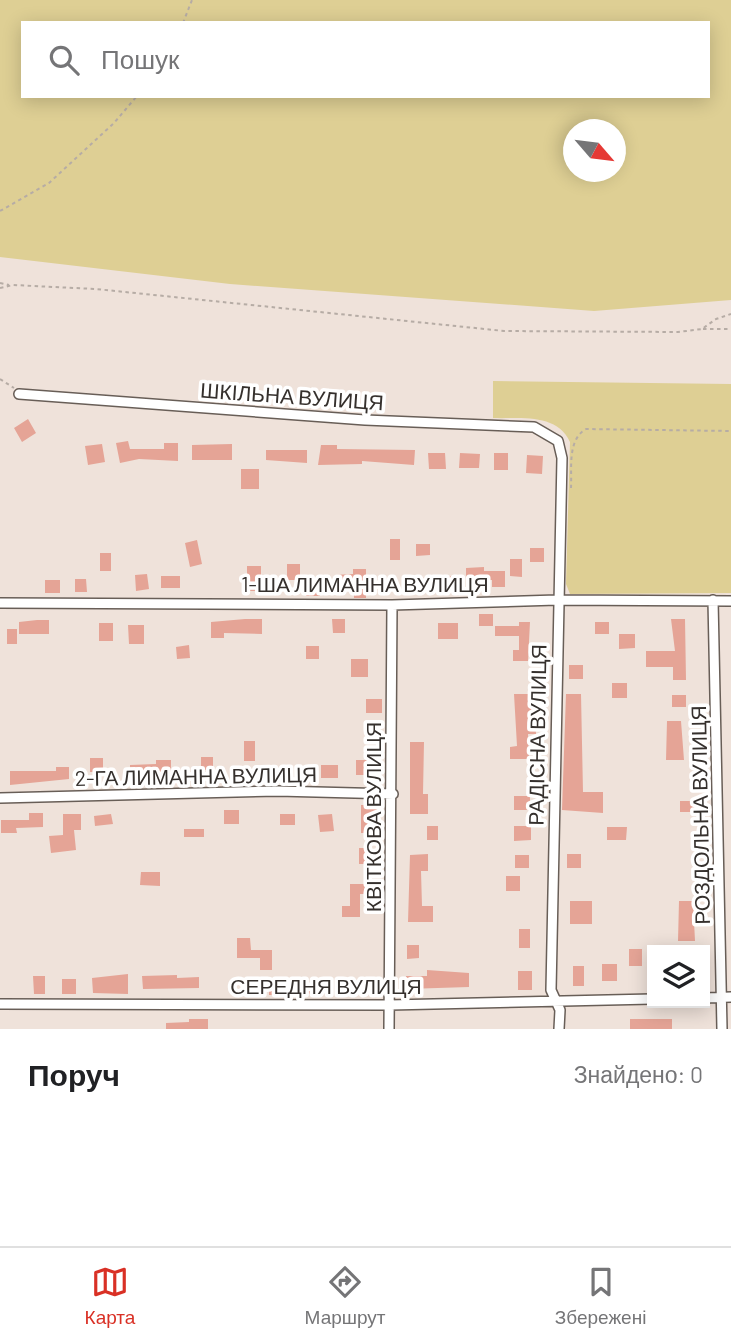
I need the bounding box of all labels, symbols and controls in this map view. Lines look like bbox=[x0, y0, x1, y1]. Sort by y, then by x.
search box bbox=[21, 21, 710, 98]
icon: search bbox=[45, 41, 83, 79]
text: Пошук bbox=[101, 43, 179, 74]
north arrow bbox=[563, 119, 626, 182]
street label: ШКІЛЬНА ВУЛИЦЯ bbox=[200, 377, 385, 414]
street label: 1-ША ЛИМАННА ВУЛИЦЯ bbox=[241, 571, 489, 596]
street label: РАДІСНА ВУЛИЦЯ bbox=[522, 644, 551, 826]
street label: РОЗДОЛЬНА ВУЛИЦЯ bbox=[685, 705, 714, 925]
street label: КВІТКОВА ВУЛИЦЯ bbox=[360, 722, 385, 912]
street label: 2-ГА ЛИМАННА ВУЛИЦЯ bbox=[75, 761, 317, 790]
map controls bbox=[647, 945, 710, 1008]
button: layers bbox=[647, 945, 710, 1008]
street label: СЕРЕДНЯ ВУЛИЦЯ bbox=[230, 973, 422, 998]
text: Поруч bbox=[28, 1056, 120, 1092]
text: Знайдено: 0 bbox=[574, 1060, 703, 1088]
tab: Карта bbox=[85, 1263, 135, 1329]
tab: Маршрут bbox=[305, 1263, 386, 1329]
tab: Збережені bbox=[555, 1263, 646, 1329]

